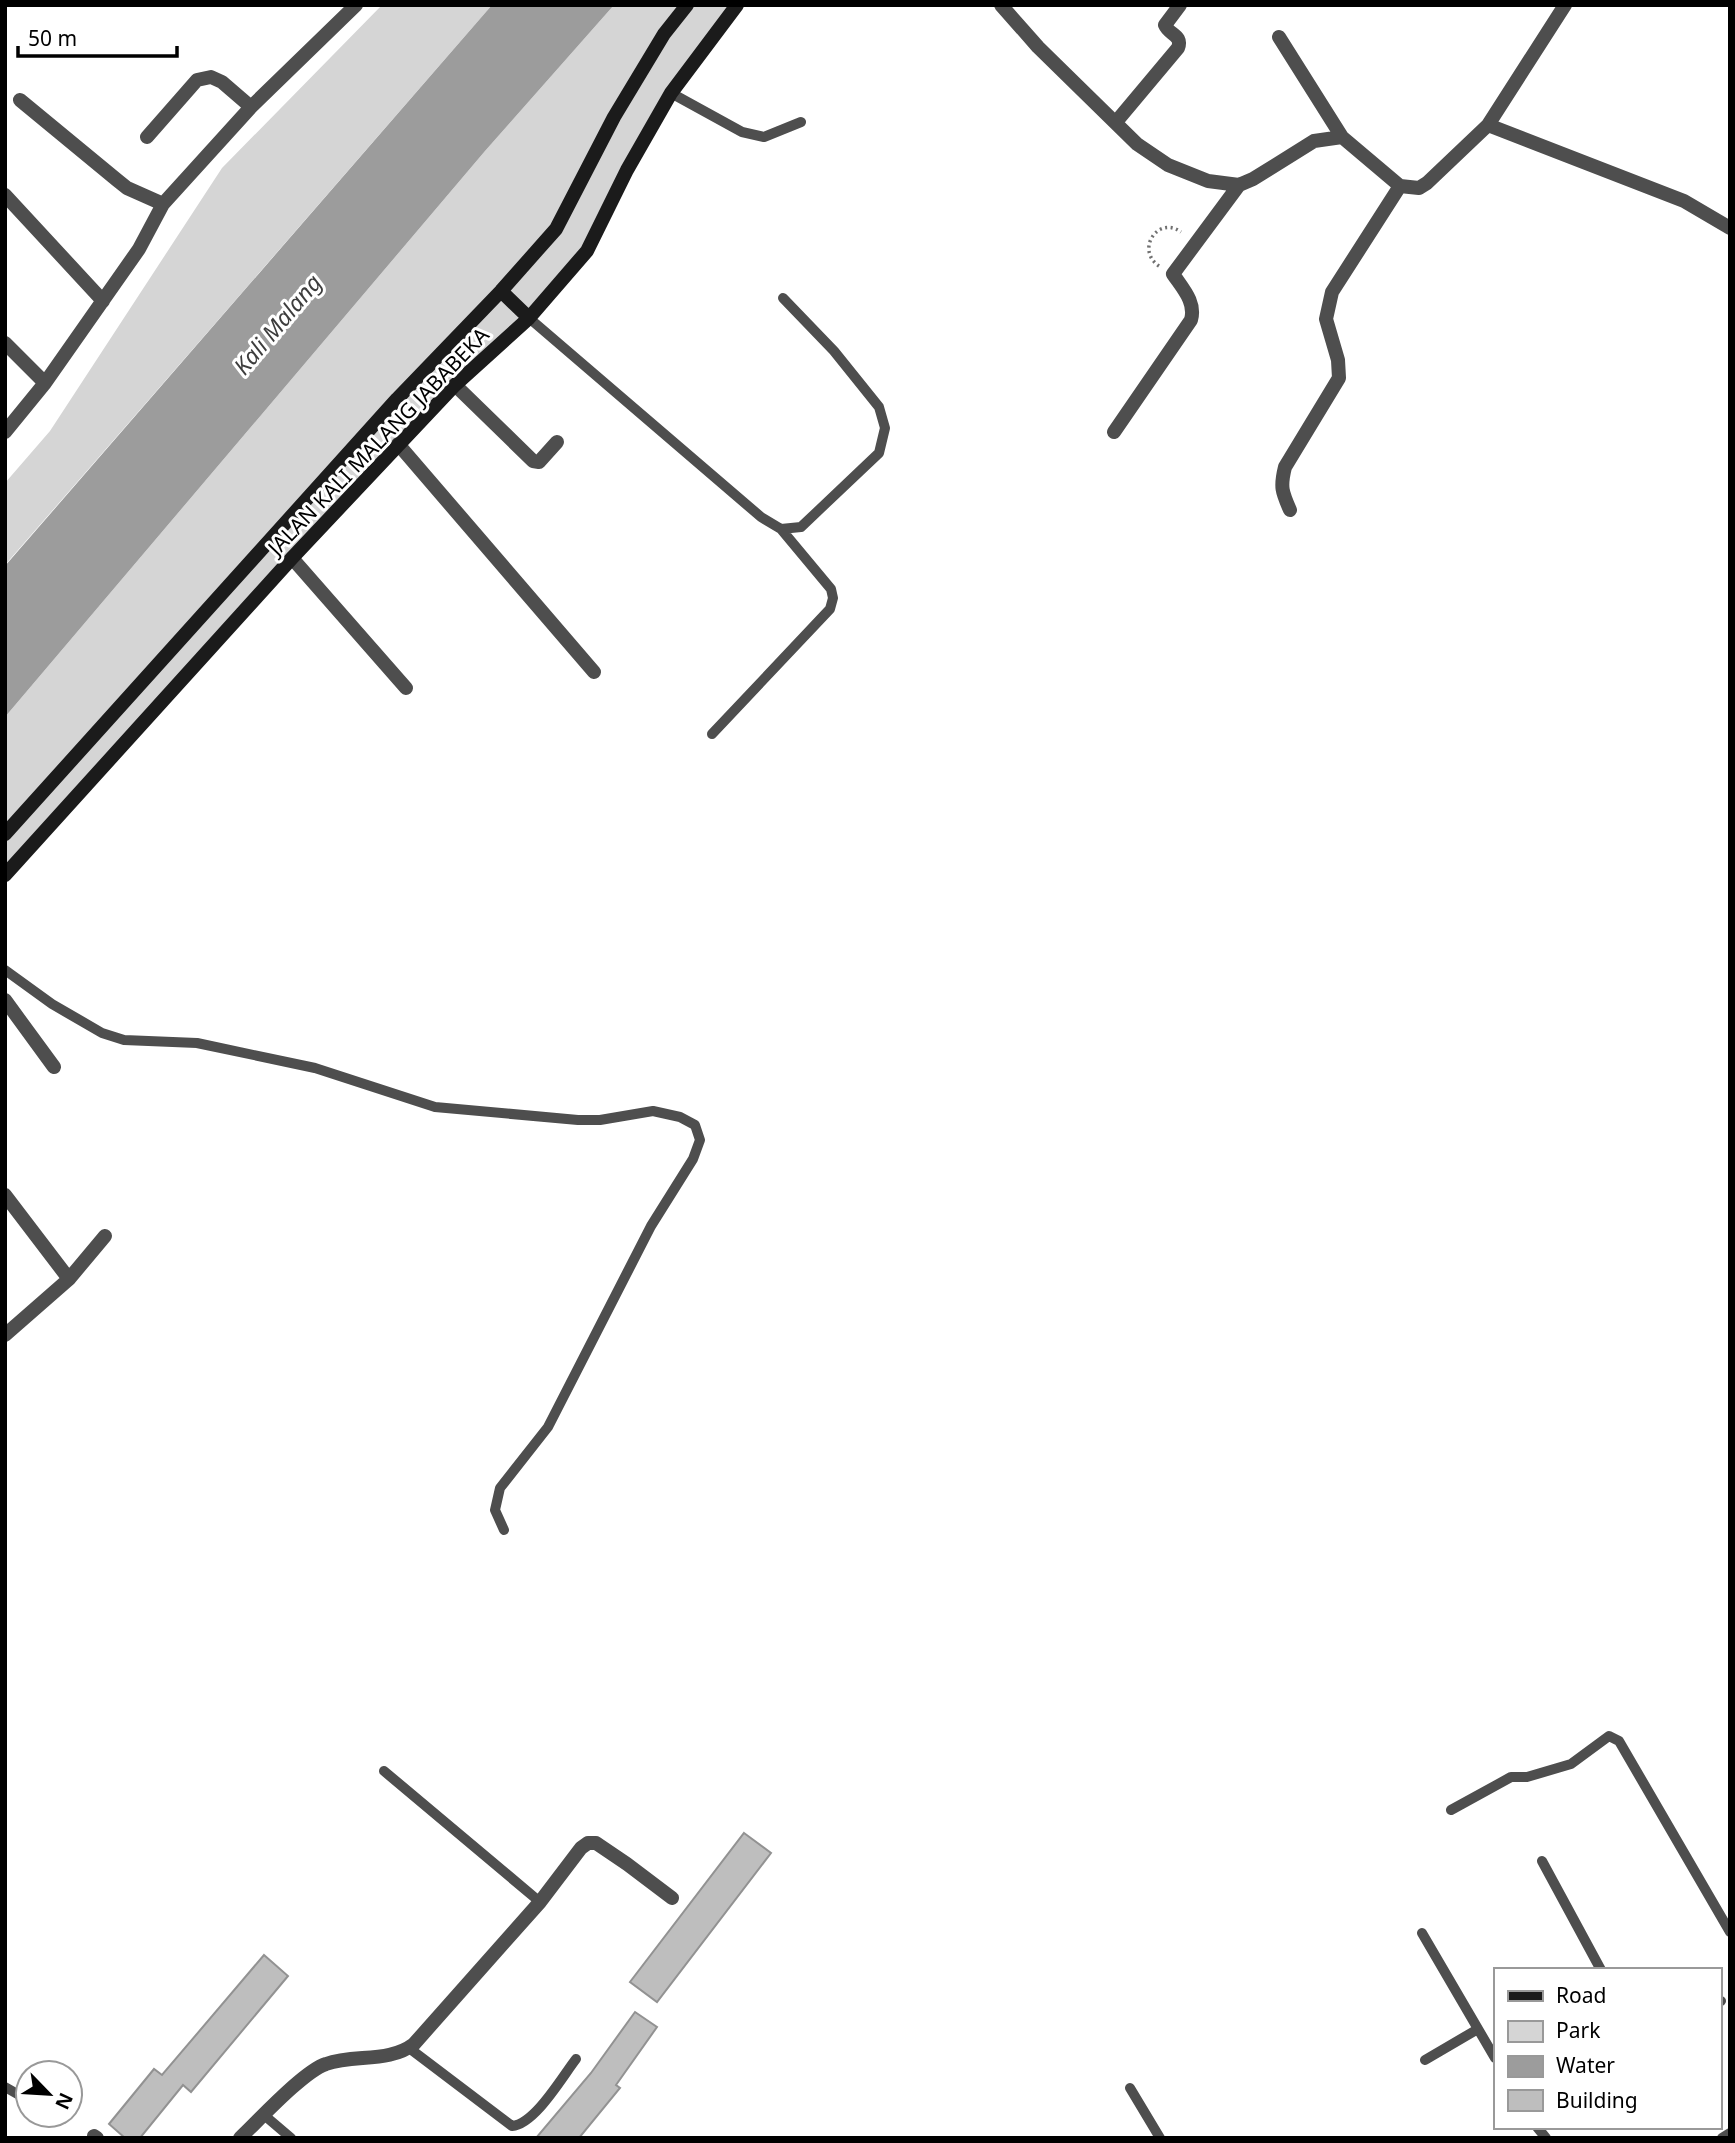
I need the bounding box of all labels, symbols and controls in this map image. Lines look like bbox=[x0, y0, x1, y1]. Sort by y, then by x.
scale bar bbox=[18, 14, 177, 58]
text: 50 m bbox=[28, 24, 77, 52]
water label: Kali Malang bbox=[226, 267, 328, 381]
street label: JALAN KALI MALANG JABABEKA bbox=[260, 321, 495, 562]
legend bbox=[1494, 1968, 1721, 2129]
text: Road bbox=[1556, 1981, 1606, 2009]
text: Park bbox=[1556, 2016, 1601, 2044]
text: Water bbox=[1556, 2051, 1615, 2079]
north arrow bbox=[14, 2059, 84, 2129]
text: Building bbox=[1556, 2086, 1638, 2114]
text: N bbox=[49, 2089, 79, 2114]

